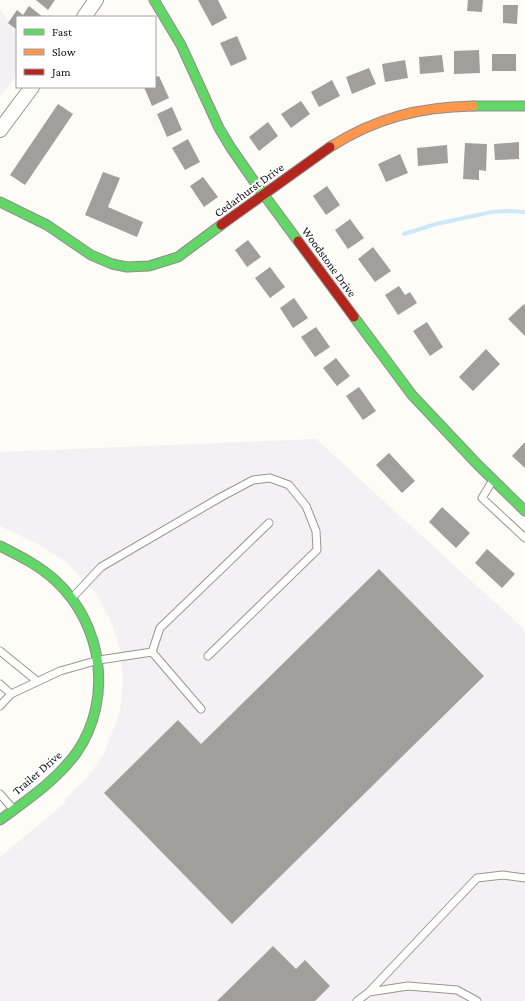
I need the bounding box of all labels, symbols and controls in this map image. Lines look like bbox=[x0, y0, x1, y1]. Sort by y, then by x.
legend bbox=[16, 16, 156, 88]
text: Fast bbox=[52, 25, 73, 39]
text: Slow bbox=[52, 45, 76, 59]
text: Jam bbox=[51, 65, 71, 79]
street label: Cedarhurst Drive bbox=[212, 160, 286, 220]
street label: Woodstone Drive bbox=[299, 224, 359, 300]
street label: Trailer Drive bbox=[10, 748, 64, 798]

